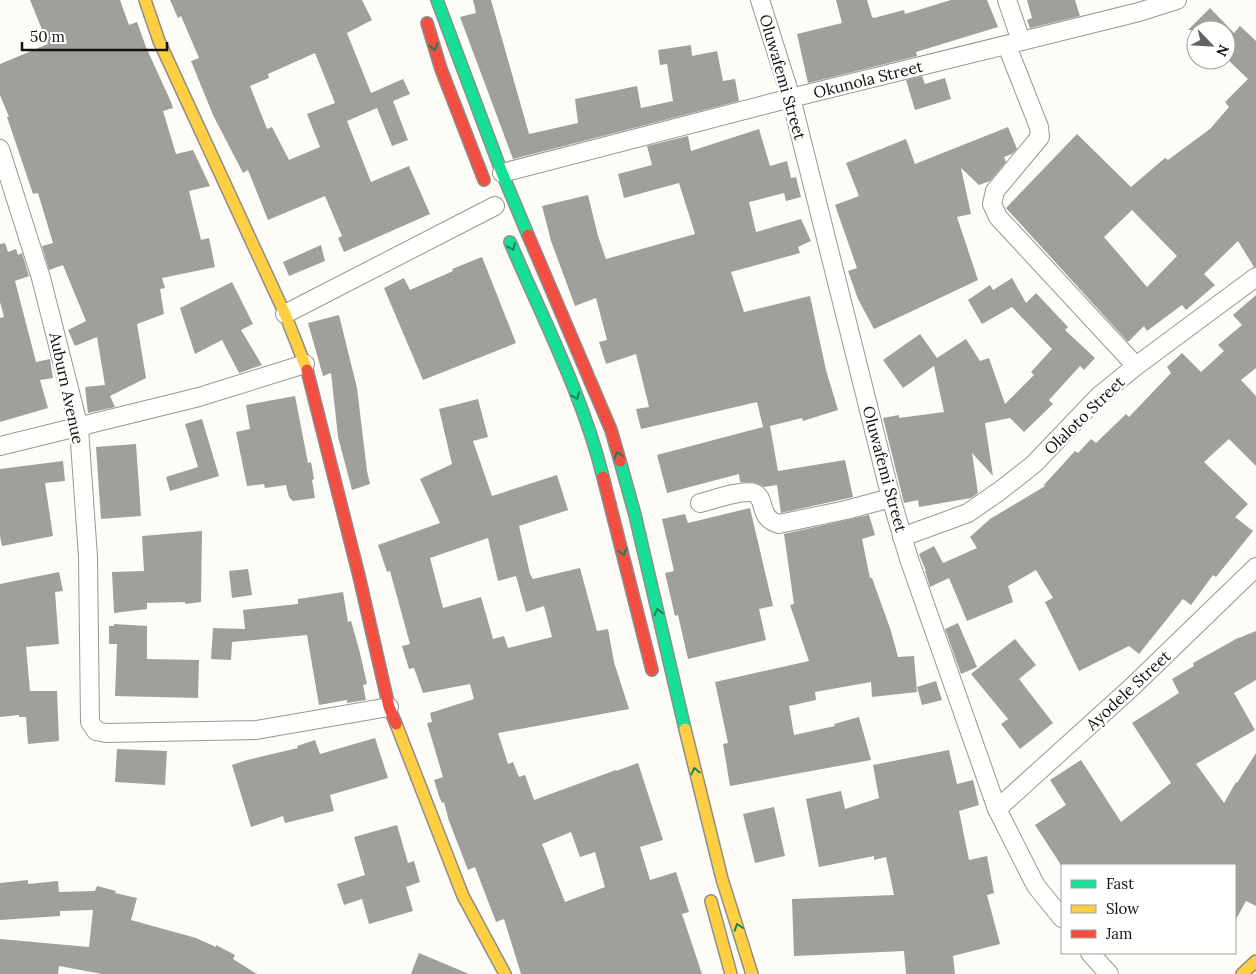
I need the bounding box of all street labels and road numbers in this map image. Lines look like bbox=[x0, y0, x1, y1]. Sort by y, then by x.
street label: Oluwafemi Street bbox=[755, 12, 811, 143]
street label: Okunola Street bbox=[811, 56, 926, 102]
street label: Auburn Avenue bbox=[45, 329, 89, 446]
street label: Olaloto Street bbox=[1040, 371, 1129, 458]
street label: Oluwafemi Street bbox=[859, 404, 912, 535]
street label: Ayodele Street bbox=[1081, 645, 1175, 735]

